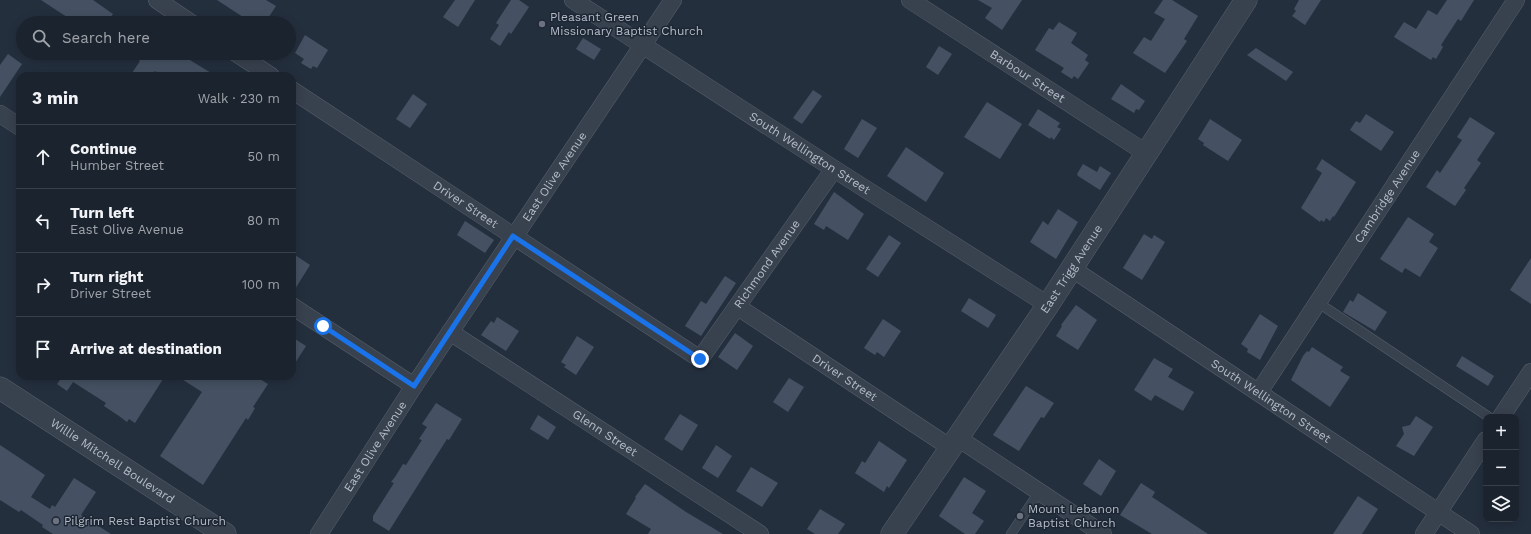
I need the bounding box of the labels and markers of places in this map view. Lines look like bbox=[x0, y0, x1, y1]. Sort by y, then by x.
place label: Pleasant Green Missionary Baptist Church bbox=[550, 10, 703, 38]
marker: Pleasant Green Missionary Baptist Church bbox=[537, 19, 547, 29]
place label: Mount Lebanon Baptist Church bbox=[1028, 502, 1120, 530]
marker: Mount Lebanon Baptist Church bbox=[1015, 511, 1025, 521]
place label: Pilgrim Rest Baptist Church bbox=[64, 514, 226, 528]
marker: Pilgrim Rest Baptist Church bbox=[51, 516, 61, 526]

